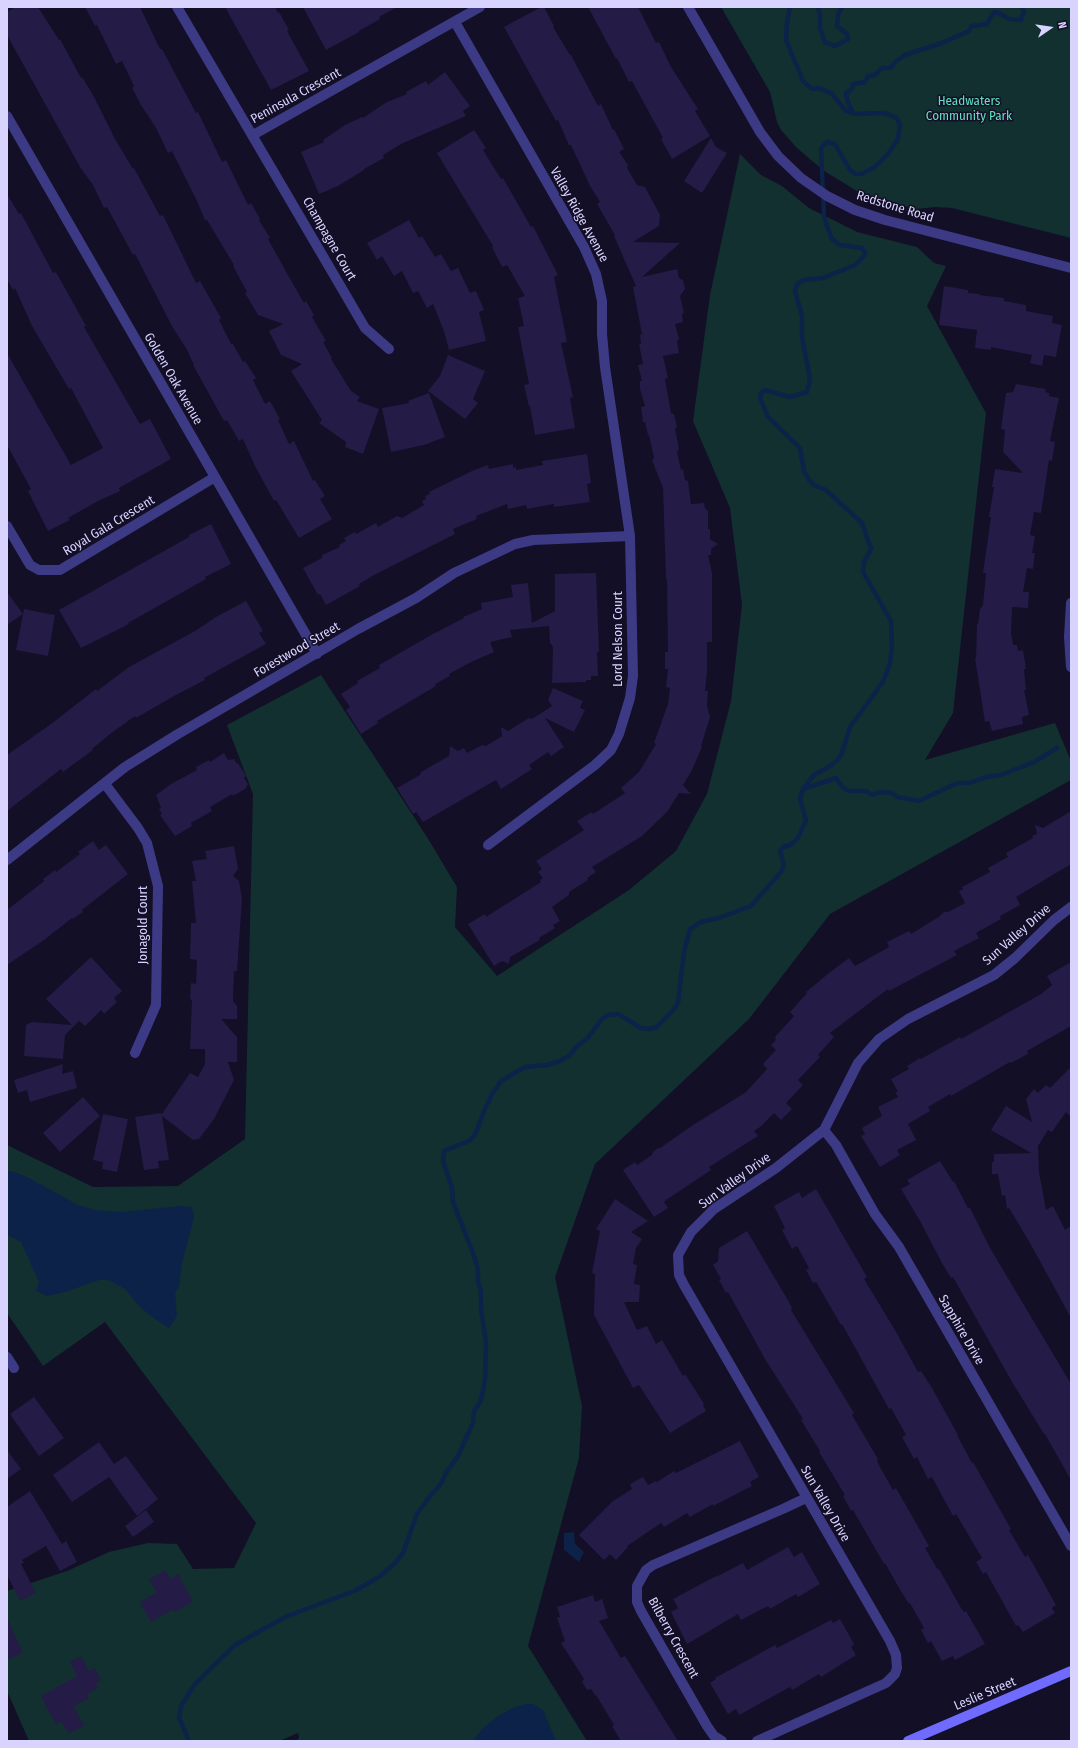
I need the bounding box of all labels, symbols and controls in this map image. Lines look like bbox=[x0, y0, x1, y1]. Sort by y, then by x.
north arrow bbox=[1030, 8, 1070, 48]
text: N bbox=[1055, 21, 1069, 30]
street label: Peninsula Crescent bbox=[248, 65, 344, 127]
park label: Headwaters Community Park bbox=[926, 93, 1012, 124]
street label: Valley Ridge Avenue bbox=[546, 165, 612, 265]
street label: Redstone Road bbox=[854, 188, 936, 226]
street label: Champagne Court bbox=[299, 194, 359, 284]
street label: Golden Oak Avenue bbox=[140, 330, 206, 428]
street label: Royal Gala Crescent bbox=[60, 493, 158, 559]
street label: Lord Nelson Court bbox=[610, 591, 626, 687]
street label: Forestwood Street bbox=[251, 619, 343, 681]
street label: Jonagold Court bbox=[135, 886, 151, 964]
street label: Sun Valley Drive bbox=[980, 901, 1054, 969]
street label: Sun Valley Drive bbox=[696, 1150, 774, 1212]
street label: Sapphire Drive bbox=[935, 1292, 987, 1368]
street label: Sun Valley Drive bbox=[797, 1463, 853, 1545]
street label: Bilberry Crescent bbox=[644, 1595, 702, 1681]
street label: Leslie Street bbox=[952, 1674, 1018, 1714]

